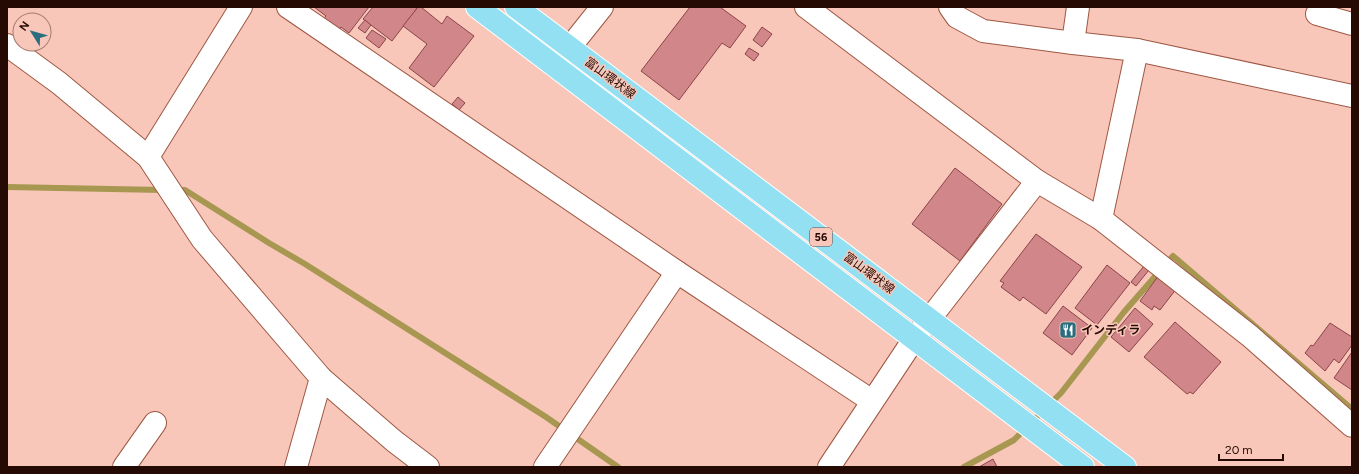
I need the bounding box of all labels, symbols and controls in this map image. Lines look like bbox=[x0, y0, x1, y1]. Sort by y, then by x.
north arrow bbox=[12, 12, 52, 52]
text: N bbox=[17, 19, 32, 34]
street label: 富山環状線 bbox=[582, 54, 638, 102]
road number: 56 bbox=[810, 228, 832, 246]
street label: 富山環状線 bbox=[841, 249, 897, 297]
restaurant icon: インディラ bbox=[1058, 320, 1078, 340]
place label: インディラ bbox=[1081, 323, 1140, 337]
scale bar bbox=[1219, 436, 1283, 462]
text: 20 m bbox=[1225, 443, 1253, 457]

